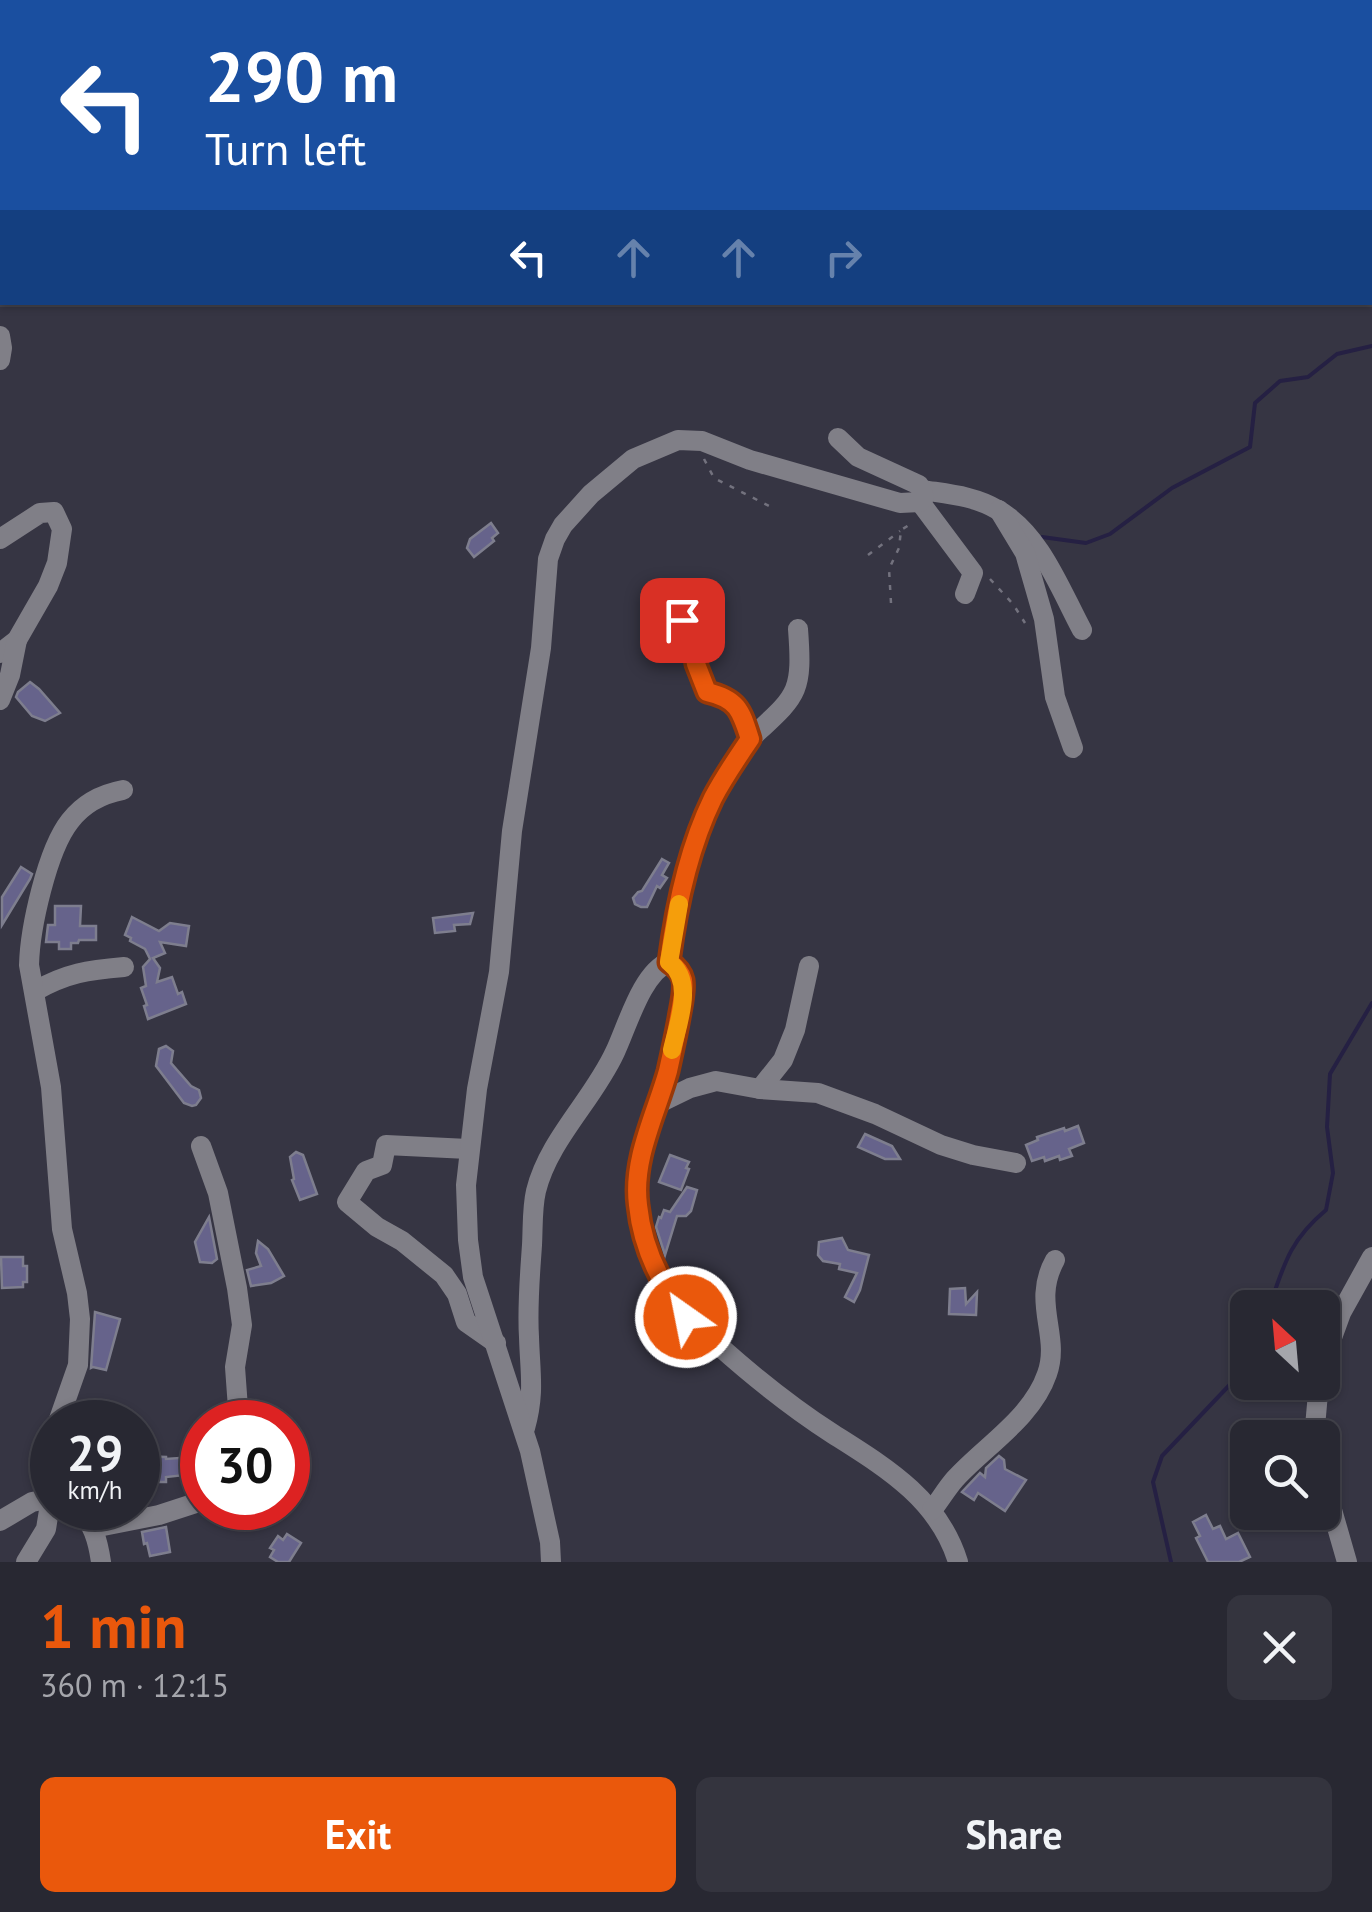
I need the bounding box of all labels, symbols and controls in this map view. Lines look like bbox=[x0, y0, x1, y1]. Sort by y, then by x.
text: 290 m bbox=[205, 31, 398, 121]
icon: left bbox=[40, 40, 170, 170]
text: Turn left bbox=[205, 119, 366, 177]
icon: left bbox=[501, 230, 556, 285]
icon: ahead bbox=[606, 230, 661, 285]
icon: ahead bbox=[711, 230, 766, 285]
icon: right bbox=[816, 230, 871, 285]
pin bbox=[640, 578, 725, 663]
icon: arrive bbox=[655, 593, 710, 648]
position arrow bbox=[634, 1265, 738, 1369]
north arrow bbox=[1230, 1290, 1340, 1400]
map controls bbox=[1230, 1290, 1340, 1530]
speed limit sign: 30 bbox=[180, 1400, 310, 1530]
text: 29 bbox=[67, 1420, 123, 1485]
button: search bbox=[1230, 1420, 1340, 1530]
text: km/h bbox=[68, 1474, 122, 1506]
text: 1 min bbox=[40, 1587, 186, 1665]
button: close bbox=[1227, 1595, 1332, 1700]
text: 360 m · 12:15 bbox=[40, 1664, 229, 1706]
button: Exit bbox=[40, 1777, 676, 1892]
button: Share bbox=[696, 1777, 1332, 1892]

